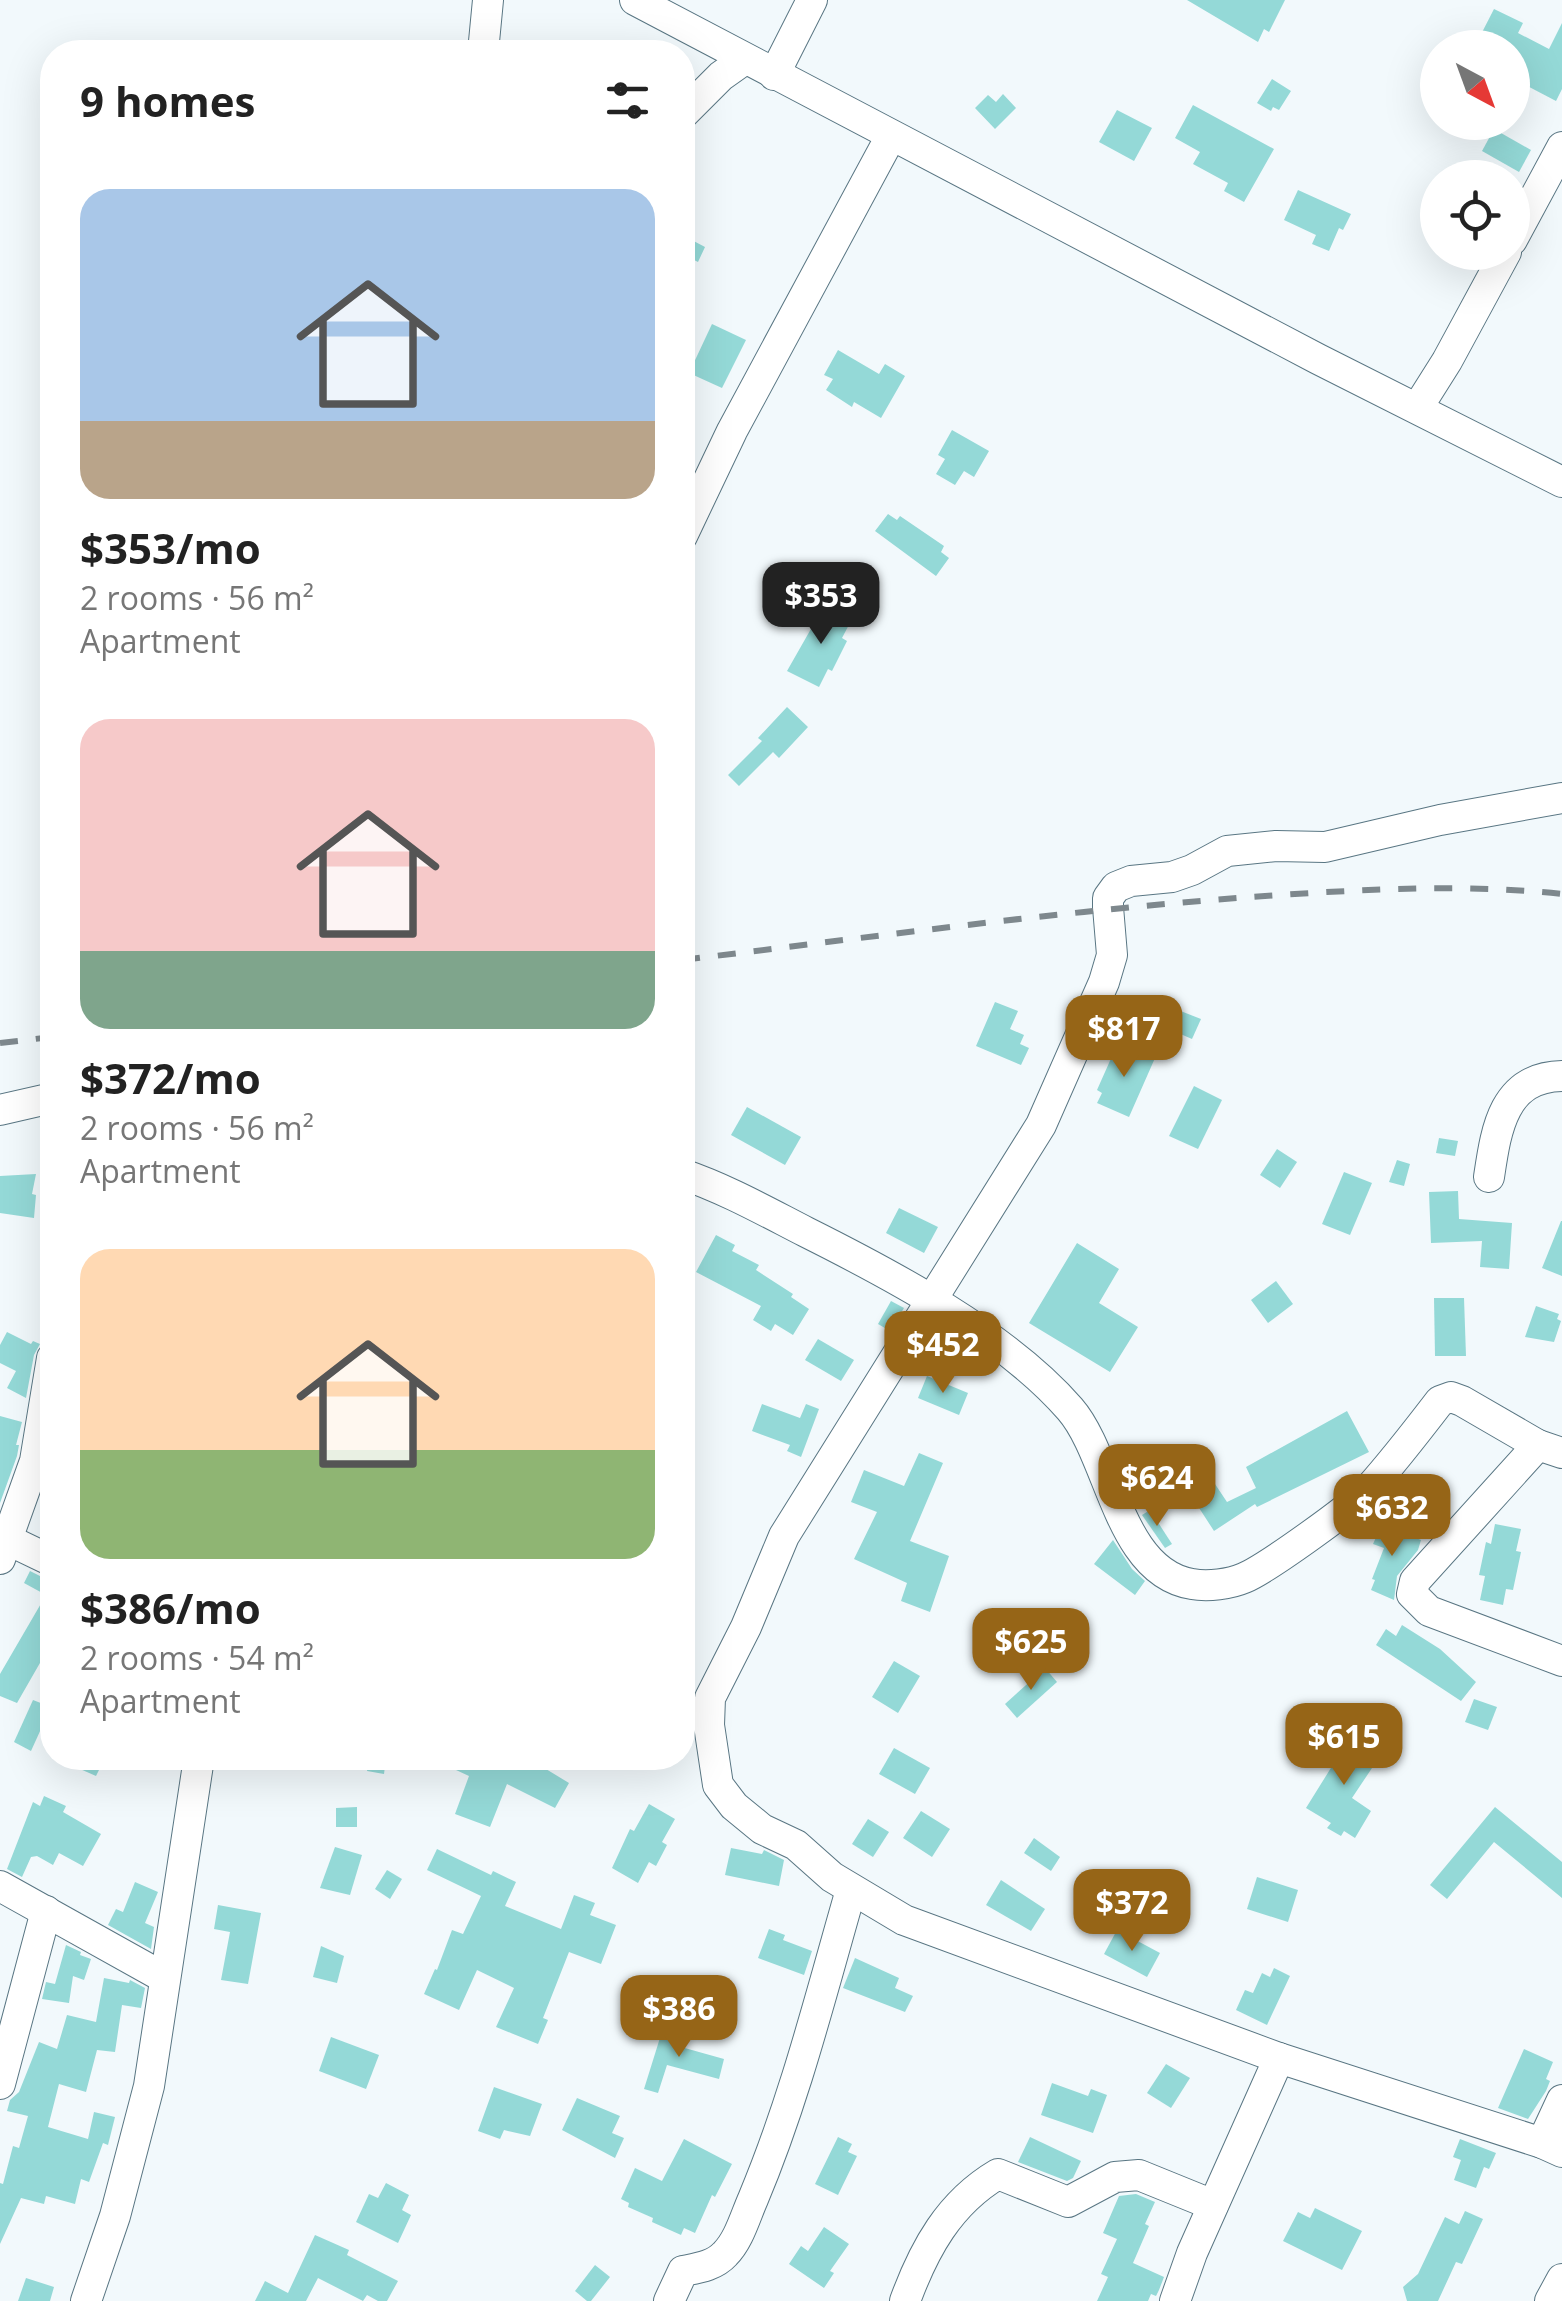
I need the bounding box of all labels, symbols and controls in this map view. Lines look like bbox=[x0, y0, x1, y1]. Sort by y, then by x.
north arrow bbox=[1420, 30, 1530, 140]
map controls bbox=[1420, 30, 1530, 270]
text: 9 homes bbox=[80, 72, 255, 129]
icon: filters bbox=[600, 73, 655, 128]
button: locate bbox=[1420, 160, 1530, 270]
icon: home bbox=[278, 254, 458, 434]
text: $353/mo bbox=[80, 519, 261, 576]
pin: $353 bbox=[762, 562, 880, 647]
text: $353 bbox=[784, 573, 858, 616]
text: 2 rooms · 56 m² bbox=[80, 576, 314, 619]
text: Apartment bbox=[80, 619, 241, 662]
icon: home bbox=[278, 784, 458, 964]
pin: $817 bbox=[1065, 995, 1183, 1080]
text: $817 bbox=[1087, 1006, 1161, 1049]
text: $372/mo bbox=[80, 1049, 261, 1106]
text: 2 rooms · 56 m² bbox=[80, 1106, 314, 1149]
text: Apartment bbox=[80, 1149, 241, 1192]
pin: $452 bbox=[884, 1311, 1002, 1396]
icon: home bbox=[278, 1314, 458, 1494]
text: $452 bbox=[906, 1322, 980, 1365]
pin: $624 bbox=[1098, 1444, 1216, 1529]
text: $624 bbox=[1120, 1455, 1194, 1498]
pin: $632 bbox=[1333, 1474, 1451, 1559]
text: $632 bbox=[1355, 1485, 1429, 1528]
text: $386/mo bbox=[80, 1579, 261, 1636]
pin: $625 bbox=[972, 1608, 1090, 1693]
text: $625 bbox=[994, 1619, 1068, 1662]
text: 2 rooms · 54 m² bbox=[80, 1636, 314, 1679]
text: Apartment bbox=[80, 1679, 241, 1722]
pin: $615 bbox=[1285, 1703, 1403, 1788]
text: $615 bbox=[1307, 1714, 1381, 1757]
pin: $372 bbox=[1073, 1869, 1191, 1954]
text: $372 bbox=[1095, 1880, 1169, 1923]
pin: $386 bbox=[620, 1975, 738, 2060]
text: $386 bbox=[642, 1986, 716, 2029]

